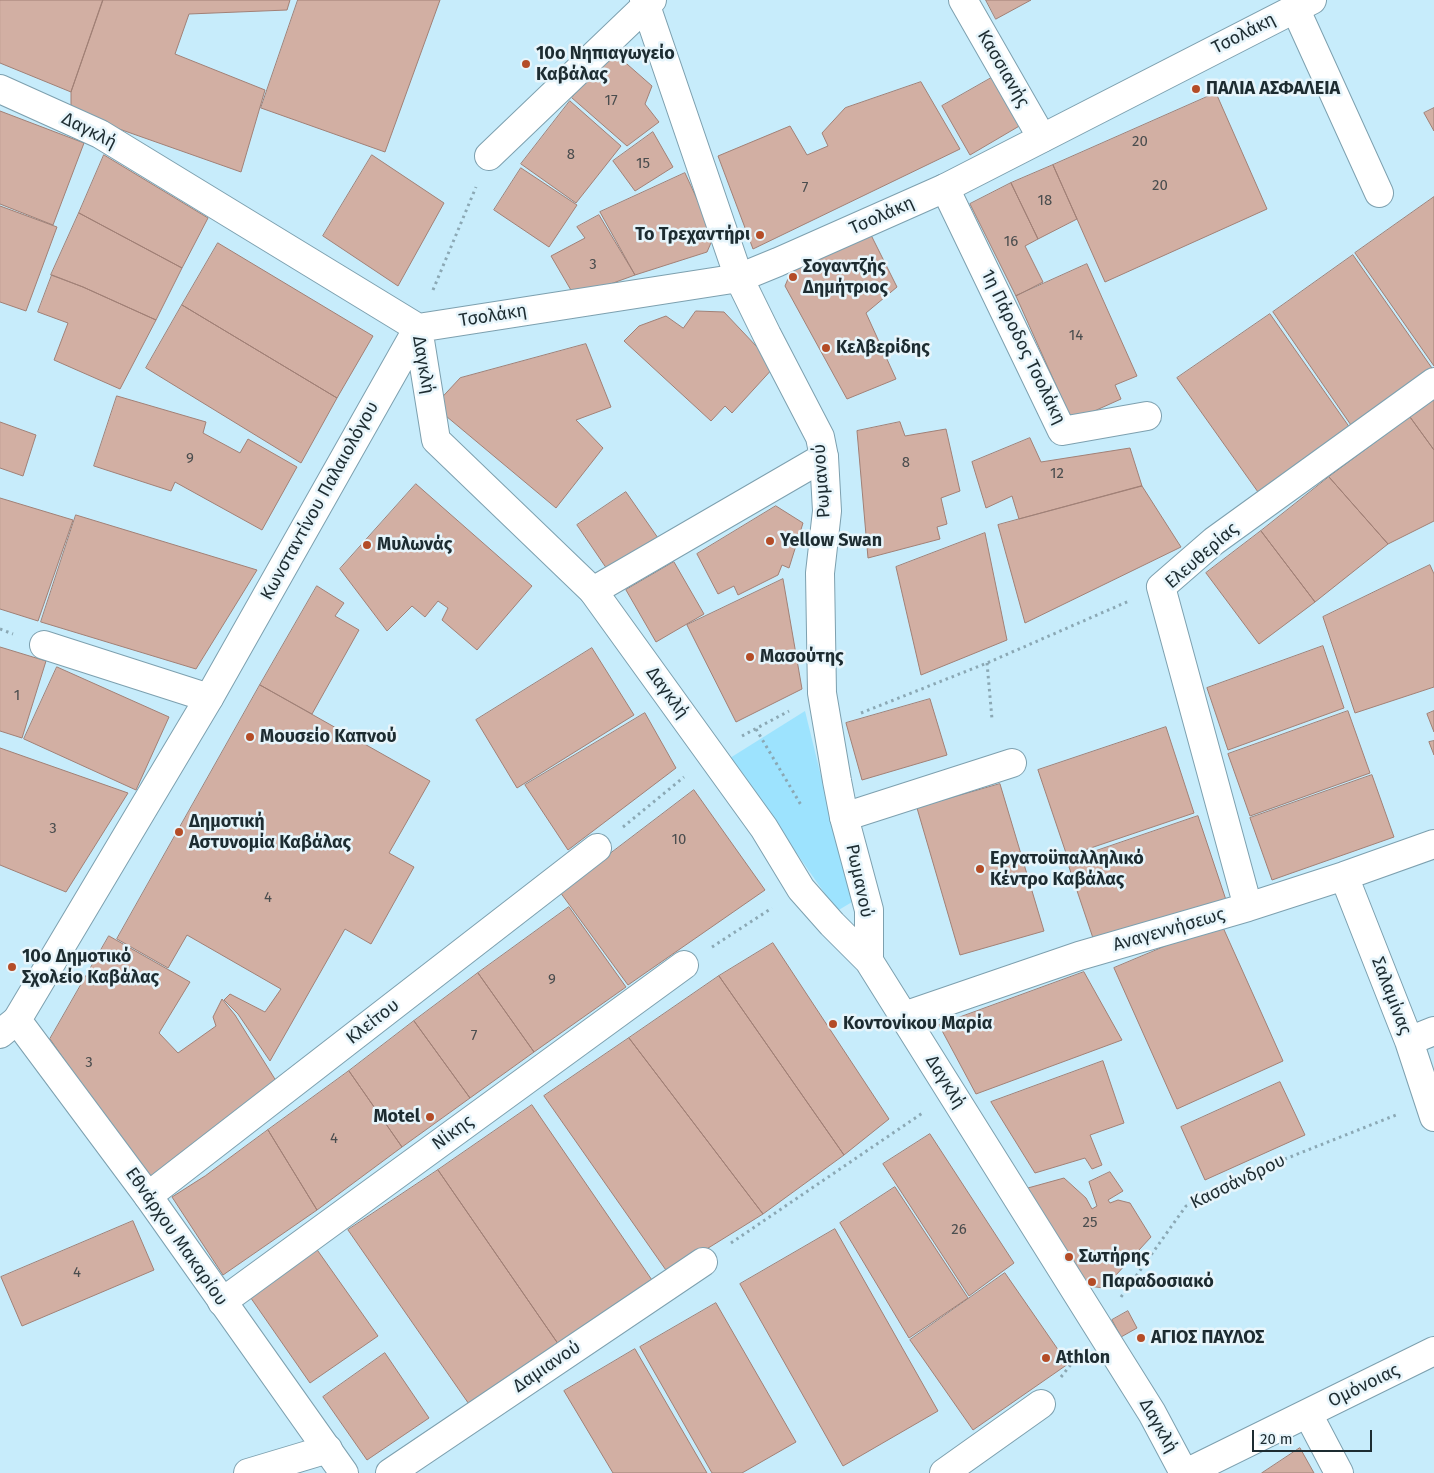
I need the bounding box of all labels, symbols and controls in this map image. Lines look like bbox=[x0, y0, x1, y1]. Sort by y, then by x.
street label: Τσολάκη bbox=[1209, 9, 1279, 59]
street label: Κασσιανής bbox=[972, 27, 1034, 111]
place label: 10ο Νηπιαγωγείο Καβάλας bbox=[536, 43, 675, 86]
marker: 10ο Νηπιαγωγείο Καβάλας bbox=[520, 58, 532, 70]
place label: ΠΑΛΙΑ ΑΣΦΑΛΕΙΑ bbox=[1206, 78, 1340, 100]
marker: ΠΑΛΙΑ ΑΣΦΑΛΕΙΑ bbox=[1190, 83, 1202, 95]
house number: 17 bbox=[604, 92, 618, 110]
street label: Δαγκλή bbox=[58, 108, 120, 154]
house number: 20 bbox=[1132, 133, 1148, 151]
house number: 8 bbox=[567, 146, 575, 164]
house number: 15 bbox=[636, 155, 650, 173]
house number: 20 bbox=[1152, 177, 1168, 195]
house number: 7 bbox=[802, 179, 808, 197]
street label: Τσολάκη bbox=[846, 192, 918, 240]
house number: 18 bbox=[1038, 192, 1052, 210]
place label: Το Τρεχαντήρι bbox=[635, 224, 750, 246]
marker: Το Τρεχαντήρι bbox=[754, 229, 766, 241]
house number: 16 bbox=[1004, 233, 1018, 251]
house number: 3 bbox=[589, 256, 597, 274]
place label: Σογαντζής Δημήτριος bbox=[803, 256, 888, 298]
street label: 1η Πάροδος Τσολάκη bbox=[976, 266, 1070, 428]
marker: Σογαντζής Δημήτριος bbox=[787, 271, 799, 283]
street label: Τσολάκη bbox=[457, 300, 529, 332]
house number: 14 bbox=[1069, 327, 1083, 345]
street label: Δαγκλή bbox=[407, 334, 439, 396]
place label: Κελβερίδης bbox=[836, 337, 930, 359]
marker: Κελβερίδης bbox=[820, 342, 832, 354]
street label: Κωνσταντίνου Παλαιολόγου bbox=[256, 398, 384, 604]
street label: Ρωμανού bbox=[809, 443, 835, 519]
house number: 9 bbox=[186, 450, 194, 468]
house number: 8 bbox=[902, 454, 910, 472]
house number: 12 bbox=[1050, 465, 1064, 483]
street label: Ελευθερίας bbox=[1161, 518, 1243, 594]
place label: Yellow Swan bbox=[780, 530, 882, 552]
place label: Μυλωνάς bbox=[377, 534, 452, 556]
marker: Yellow Swan bbox=[764, 535, 776, 547]
marker: Μυλωνάς bbox=[361, 539, 373, 551]
place label: Μασούτης bbox=[760, 646, 844, 668]
marker: Μασούτης bbox=[744, 651, 756, 663]
street label: Δαγκλή bbox=[641, 663, 693, 723]
house number: 1 bbox=[14, 687, 20, 705]
place label: Μουσείο Καπνού bbox=[260, 726, 397, 748]
marker: Μουσείο Καπνού bbox=[244, 731, 256, 743]
place label: Δημοτική Αστυνομία Καβάλας bbox=[189, 811, 351, 854]
house number: 3 bbox=[49, 820, 57, 838]
marker: Δημοτική Αστυνομία Καβάλας bbox=[173, 826, 185, 838]
house number: 10 bbox=[672, 831, 686, 849]
street label: Ρωμανού bbox=[841, 842, 877, 920]
place label: Εργατοϋπαλληλικό Κέντρο Καβάλας bbox=[990, 848, 1144, 891]
marker: Εργατοϋπαλληλικό Κέντρο Καβάλας bbox=[974, 863, 986, 875]
house number: 4 bbox=[264, 889, 272, 907]
street label: Αναγεννήσεως bbox=[1111, 904, 1227, 956]
place label: 10ο Δημοτικό Σχολείο Καβάλας bbox=[22, 946, 159, 989]
street label: Σαλαμίνας bbox=[1366, 954, 1416, 1038]
marker: 10ο Δημοτικό Σχολείο Καβάλας bbox=[6, 961, 18, 973]
house number: 9 bbox=[548, 971, 556, 989]
street label: Κλείτου bbox=[342, 995, 404, 1049]
place label: Κοντονίκου Μαρία bbox=[843, 1013, 992, 1035]
marker: Κοντονίκου Μαρία bbox=[827, 1018, 839, 1030]
house number: 7 bbox=[471, 1027, 477, 1045]
street label: Δαγκλή bbox=[920, 1051, 970, 1113]
house number: 3 bbox=[85, 1054, 93, 1072]
place label: Motel bbox=[373, 1106, 420, 1128]
marker: Motel bbox=[424, 1111, 436, 1123]
street label: Νίκης bbox=[428, 1111, 478, 1155]
house number: 4 bbox=[330, 1130, 338, 1148]
street label: Κασσάνδρου bbox=[1187, 1150, 1289, 1214]
street label: Εθνάρχου Μακαρίου bbox=[120, 1164, 232, 1310]
house number: 25 bbox=[1083, 1214, 1097, 1232]
house number: 26 bbox=[951, 1221, 967, 1239]
place label: Σωτήρης bbox=[1079, 1246, 1150, 1268]
marker: Σωτήρης bbox=[1063, 1251, 1075, 1263]
house number: 4 bbox=[73, 1264, 81, 1282]
place label: Παραδοσιακό bbox=[1102, 1271, 1214, 1293]
marker: Παραδοσιακό bbox=[1086, 1276, 1098, 1288]
place label: ΑΓΙΟΣ ΠΑΥΛΟΣ bbox=[1151, 1327, 1264, 1349]
marker: ΑΓΙΟΣ ΠΑΥΛΟΣ bbox=[1135, 1332, 1147, 1344]
street label: Δαμιανού bbox=[509, 1337, 585, 1397]
place label: Athlon bbox=[1056, 1347, 1110, 1369]
marker: Athlon bbox=[1040, 1352, 1052, 1364]
street label: Ομόνοιας bbox=[1325, 1360, 1403, 1412]
street label: Δαγκλή bbox=[1134, 1395, 1182, 1457]
scale bar bbox=[1254, 1420, 1374, 1452]
text: 20 m bbox=[1260, 1430, 1293, 1448]

